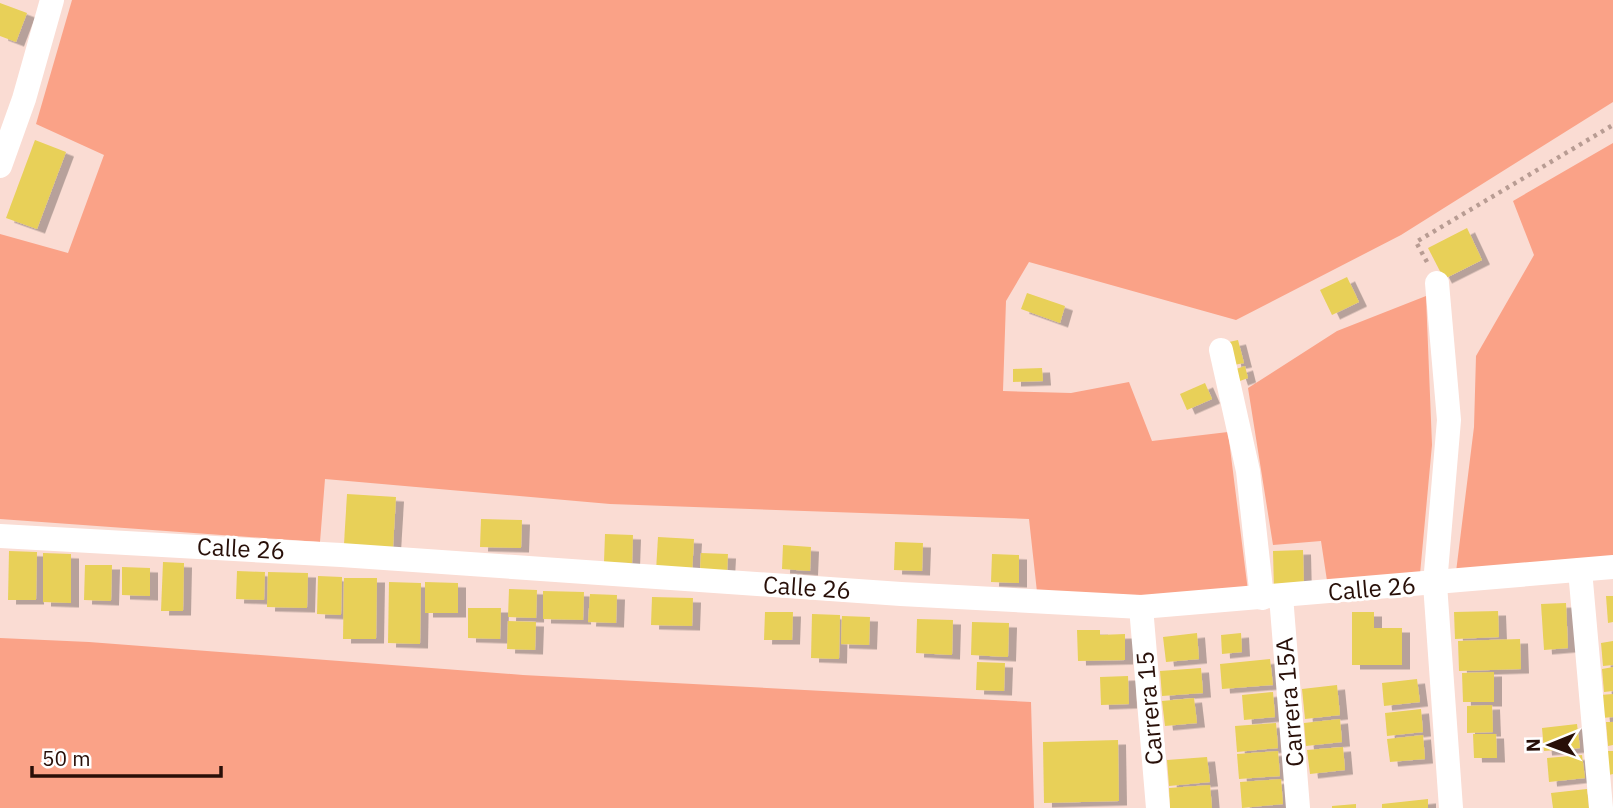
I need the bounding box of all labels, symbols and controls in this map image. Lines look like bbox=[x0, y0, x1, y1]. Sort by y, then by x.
street label: Calle 26 bbox=[196, 530, 286, 566]
street label: Calle 26 bbox=[762, 568, 852, 606]
street label: Calle 26 bbox=[1327, 568, 1417, 608]
street label: Carrera 15A bbox=[1267, 636, 1311, 768]
street label: Carrera 15 bbox=[1128, 650, 1170, 766]
north arrow bbox=[1515, 710, 1585, 780]
scale bar bbox=[32, 734, 220, 778]
text: N bbox=[1521, 738, 1545, 752]
text: 50 m bbox=[42, 744, 91, 772]

